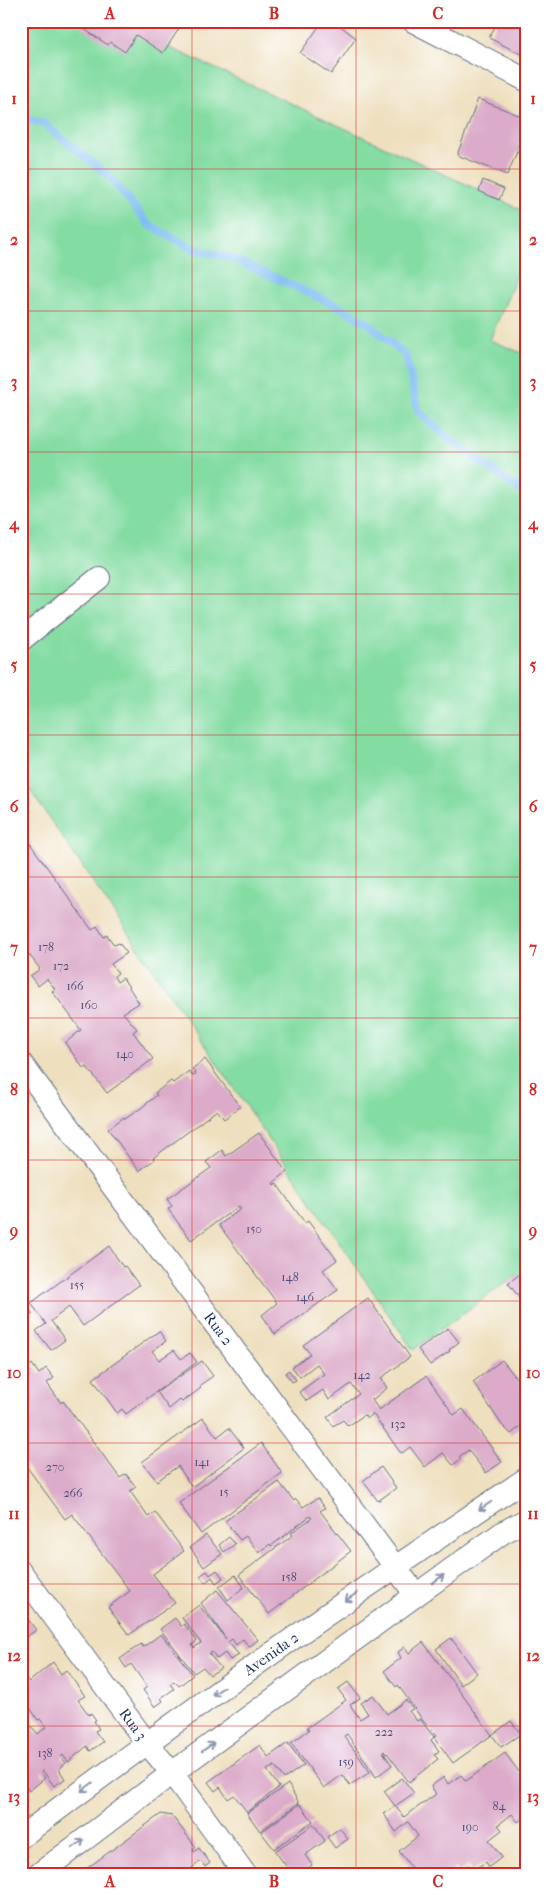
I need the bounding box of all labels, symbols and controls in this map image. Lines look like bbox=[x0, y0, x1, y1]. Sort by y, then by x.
text: A bbox=[104, 4, 116, 23]
text: B bbox=[269, 4, 279, 23]
text: C bbox=[433, 4, 444, 23]
text: 1 bbox=[11, 89, 17, 108]
text: 1 bbox=[530, 89, 536, 108]
text: 2 bbox=[10, 230, 18, 249]
text: 2 bbox=[529, 230, 537, 249]
text: 3 bbox=[11, 372, 17, 392]
text: 3 bbox=[530, 372, 536, 392]
text: 4 bbox=[8, 514, 20, 534]
text: 4 bbox=[527, 514, 539, 534]
text: 5 bbox=[11, 655, 18, 674]
text: 5 bbox=[530, 655, 537, 674]
text: 6 bbox=[10, 797, 19, 816]
text: 6 bbox=[529, 797, 538, 816]
text: 7 bbox=[9, 938, 18, 957]
text: 7 bbox=[528, 938, 537, 957]
house number: 178 bbox=[38, 940, 54, 954]
house number: 172 bbox=[53, 959, 69, 973]
house number: 166 bbox=[66, 979, 84, 993]
house number: 160 bbox=[80, 998, 98, 1012]
house number: 140 bbox=[116, 1047, 134, 1061]
text: 8 bbox=[10, 1080, 18, 1099]
text: 8 bbox=[529, 1080, 537, 1099]
text: 9 bbox=[9, 1221, 18, 1241]
text: 9 bbox=[528, 1221, 537, 1241]
house number: 150 bbox=[246, 1222, 262, 1236]
house number: 148 bbox=[281, 1270, 299, 1284]
house number: 155 bbox=[70, 1278, 84, 1292]
house number: 146 bbox=[296, 1290, 314, 1304]
street label: Rua 2 bbox=[200, 1309, 237, 1349]
text: 10 bbox=[7, 1363, 21, 1382]
text: 10 bbox=[526, 1363, 540, 1382]
house number: 142 bbox=[353, 1368, 371, 1382]
house number: 132 bbox=[390, 1417, 406, 1431]
house number: 141 bbox=[194, 1455, 210, 1469]
house number: 270 bbox=[46, 1460, 64, 1474]
house number: 15 bbox=[219, 1485, 229, 1499]
house number: 266 bbox=[63, 1486, 83, 1500]
one-way arrow bbox=[478, 1500, 492, 1511]
text: 11 bbox=[8, 1504, 20, 1523]
text: 11 bbox=[527, 1504, 539, 1523]
house number: 158 bbox=[281, 1570, 297, 1584]
one-way arrow bbox=[431, 1574, 445, 1584]
one-way arrow bbox=[344, 1592, 358, 1602]
street label: Avenida 2 bbox=[239, 1628, 302, 1680]
text: 12 bbox=[7, 1646, 21, 1665]
text: 12 bbox=[526, 1646, 540, 1665]
one-way arrow bbox=[211, 1686, 225, 1696]
street label: Rua 3 bbox=[115, 1705, 151, 1744]
house number: 222 bbox=[375, 1725, 393, 1739]
one-way arrow bbox=[201, 1742, 215, 1752]
house number: 138 bbox=[37, 1746, 53, 1760]
house number: 159 bbox=[338, 1755, 354, 1769]
one-way arrow bbox=[81, 1781, 94, 1792]
text: 13 bbox=[8, 1787, 20, 1807]
text: 13 bbox=[527, 1787, 539, 1807]
house number: 84 bbox=[492, 1799, 506, 1813]
house number: 190 bbox=[461, 1820, 479, 1834]
one-way arrow bbox=[71, 1839, 84, 1850]
text: A bbox=[104, 1872, 116, 1891]
text: B bbox=[269, 1872, 279, 1891]
text: C bbox=[433, 1872, 444, 1891]

